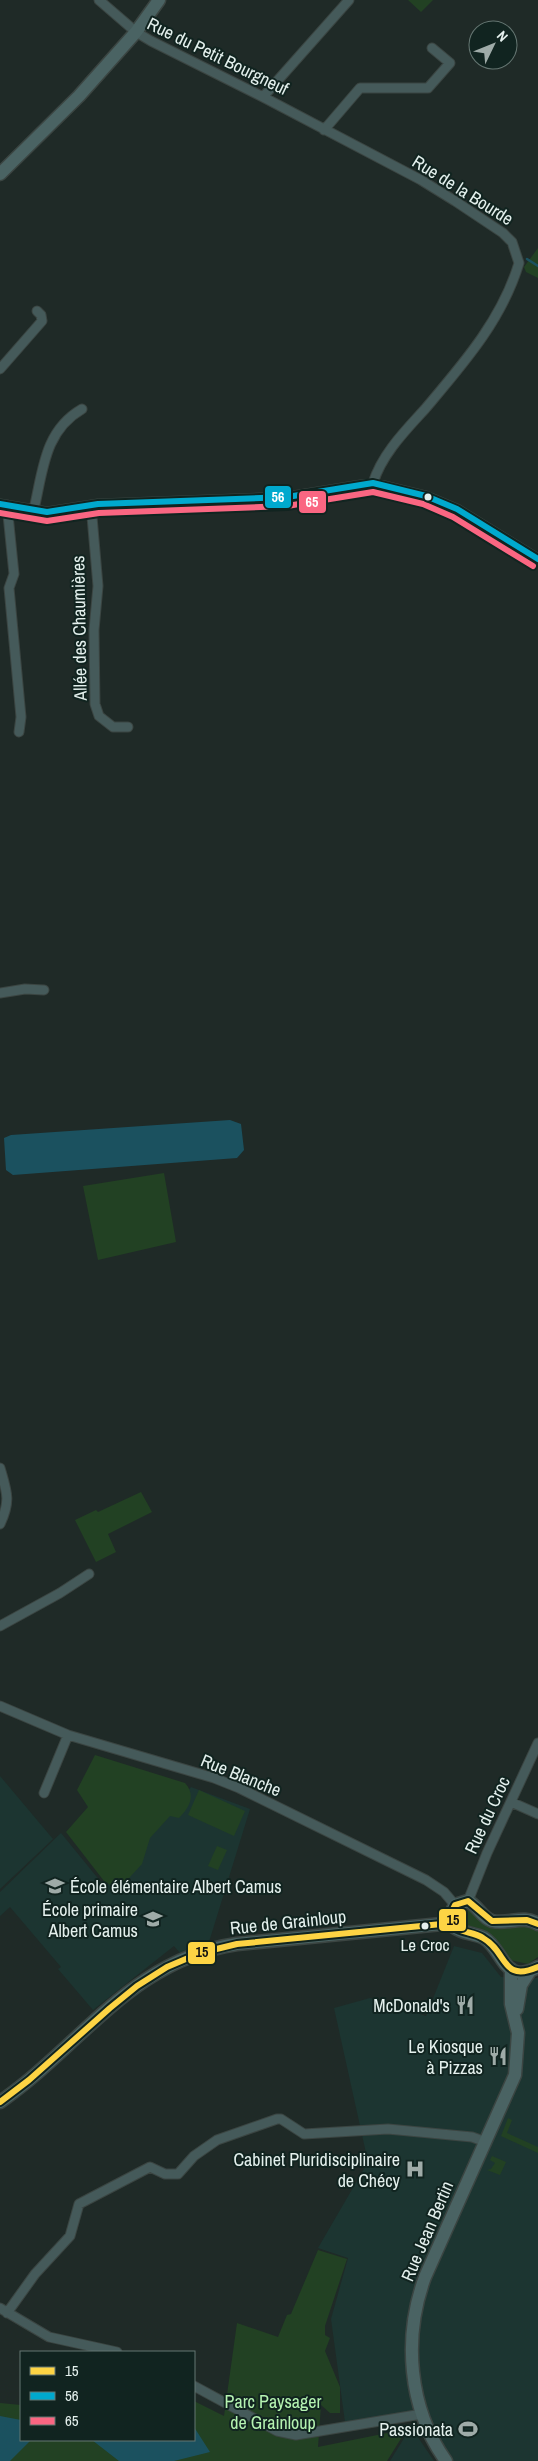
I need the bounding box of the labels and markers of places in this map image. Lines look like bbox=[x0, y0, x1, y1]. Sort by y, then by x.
unlabelled marker bbox=[423, 492, 433, 502]
place label: École élémentaire Albert Camus bbox=[70, 1874, 282, 1899]
school or university icon: École élémentaire Albert Camus bbox=[44, 1875, 66, 1897]
place label: École primaire Albert Camus bbox=[42, 1897, 138, 1943]
school or university icon: École primaire Albert Camus bbox=[142, 1908, 164, 1930]
marker: Le Croc bbox=[420, 1921, 430, 1931]
place label: Le Croc bbox=[401, 1933, 449, 1956]
place label: McDonald's bbox=[373, 1993, 450, 2018]
restaurant icon: McDonald's bbox=[454, 1994, 476, 2016]
place label: Le Kiosque à Pizzas bbox=[408, 2034, 483, 2080]
restaurant icon: Le Kiosque à Pizzas bbox=[487, 2045, 509, 2067]
place label: Cabinet Pluridisciplinaire de Chécy bbox=[233, 2147, 401, 2193]
hospital icon: Cabinet Pluridisciplinaire de Chécy bbox=[404, 2158, 426, 2180]
place label: Passionata bbox=[379, 2417, 453, 2442]
sports icon: Passionata bbox=[457, 2418, 479, 2440]

